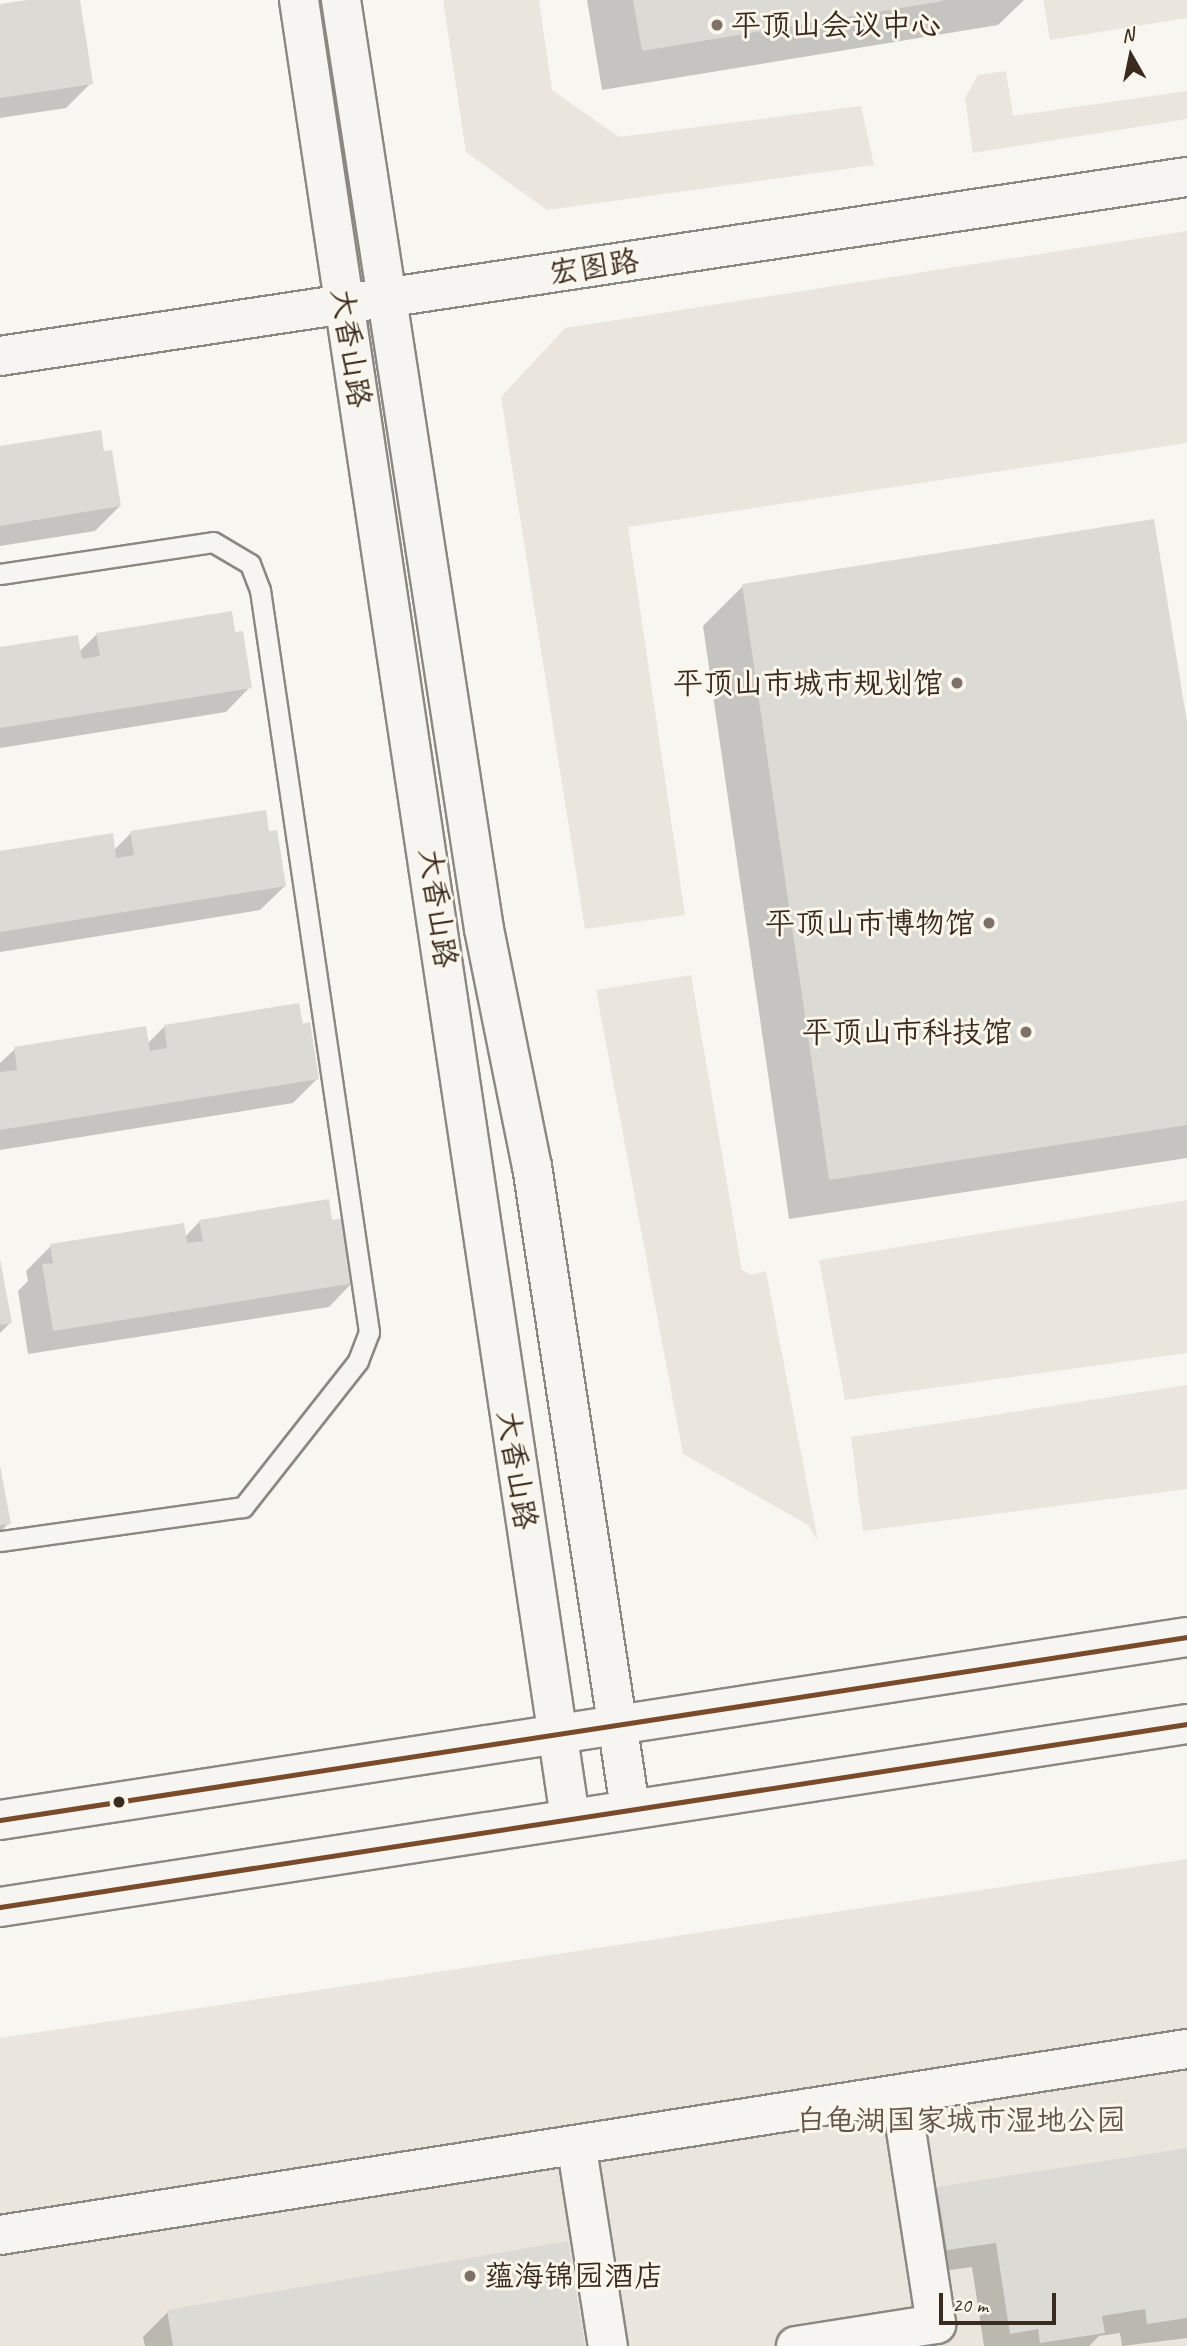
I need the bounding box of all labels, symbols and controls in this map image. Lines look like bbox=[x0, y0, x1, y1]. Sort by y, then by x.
place label: 平顶山会议中心 bbox=[731, 7, 941, 43]
marker: 平顶山会议中心 bbox=[709, 17, 725, 33]
north arrow bbox=[1096, 21, 1166, 91]
text: N bbox=[1120, 22, 1135, 48]
street label: 宏图路 bbox=[547, 242, 641, 292]
street label: 大香山路 bbox=[324, 286, 378, 410]
place label: 平顶山市城市规划馆 bbox=[673, 665, 943, 701]
marker: 平顶山市城市规划馆 bbox=[949, 675, 965, 691]
street label: 大香山路 bbox=[412, 846, 464, 970]
place label: 平顶山市博物馆 bbox=[765, 905, 975, 941]
marker: 平顶山市博物馆 bbox=[981, 915, 997, 931]
place label: 平顶山市科技馆 bbox=[802, 1014, 1012, 1050]
marker: 平顶山市科技馆 bbox=[1018, 1024, 1034, 1040]
street label: 大香山路 bbox=[490, 1408, 544, 1532]
unlabelled marker bbox=[112, 1795, 126, 1809]
park label: 白龟湖国家城市湿地公园 bbox=[796, 2102, 1126, 2138]
place label: 蕴海锦园酒店 bbox=[484, 2258, 664, 2294]
marker: 蕴海锦园酒店 bbox=[462, 2268, 478, 2284]
scale bar bbox=[942, 2280, 1059, 2324]
text: 20 m bbox=[952, 2292, 988, 2318]

